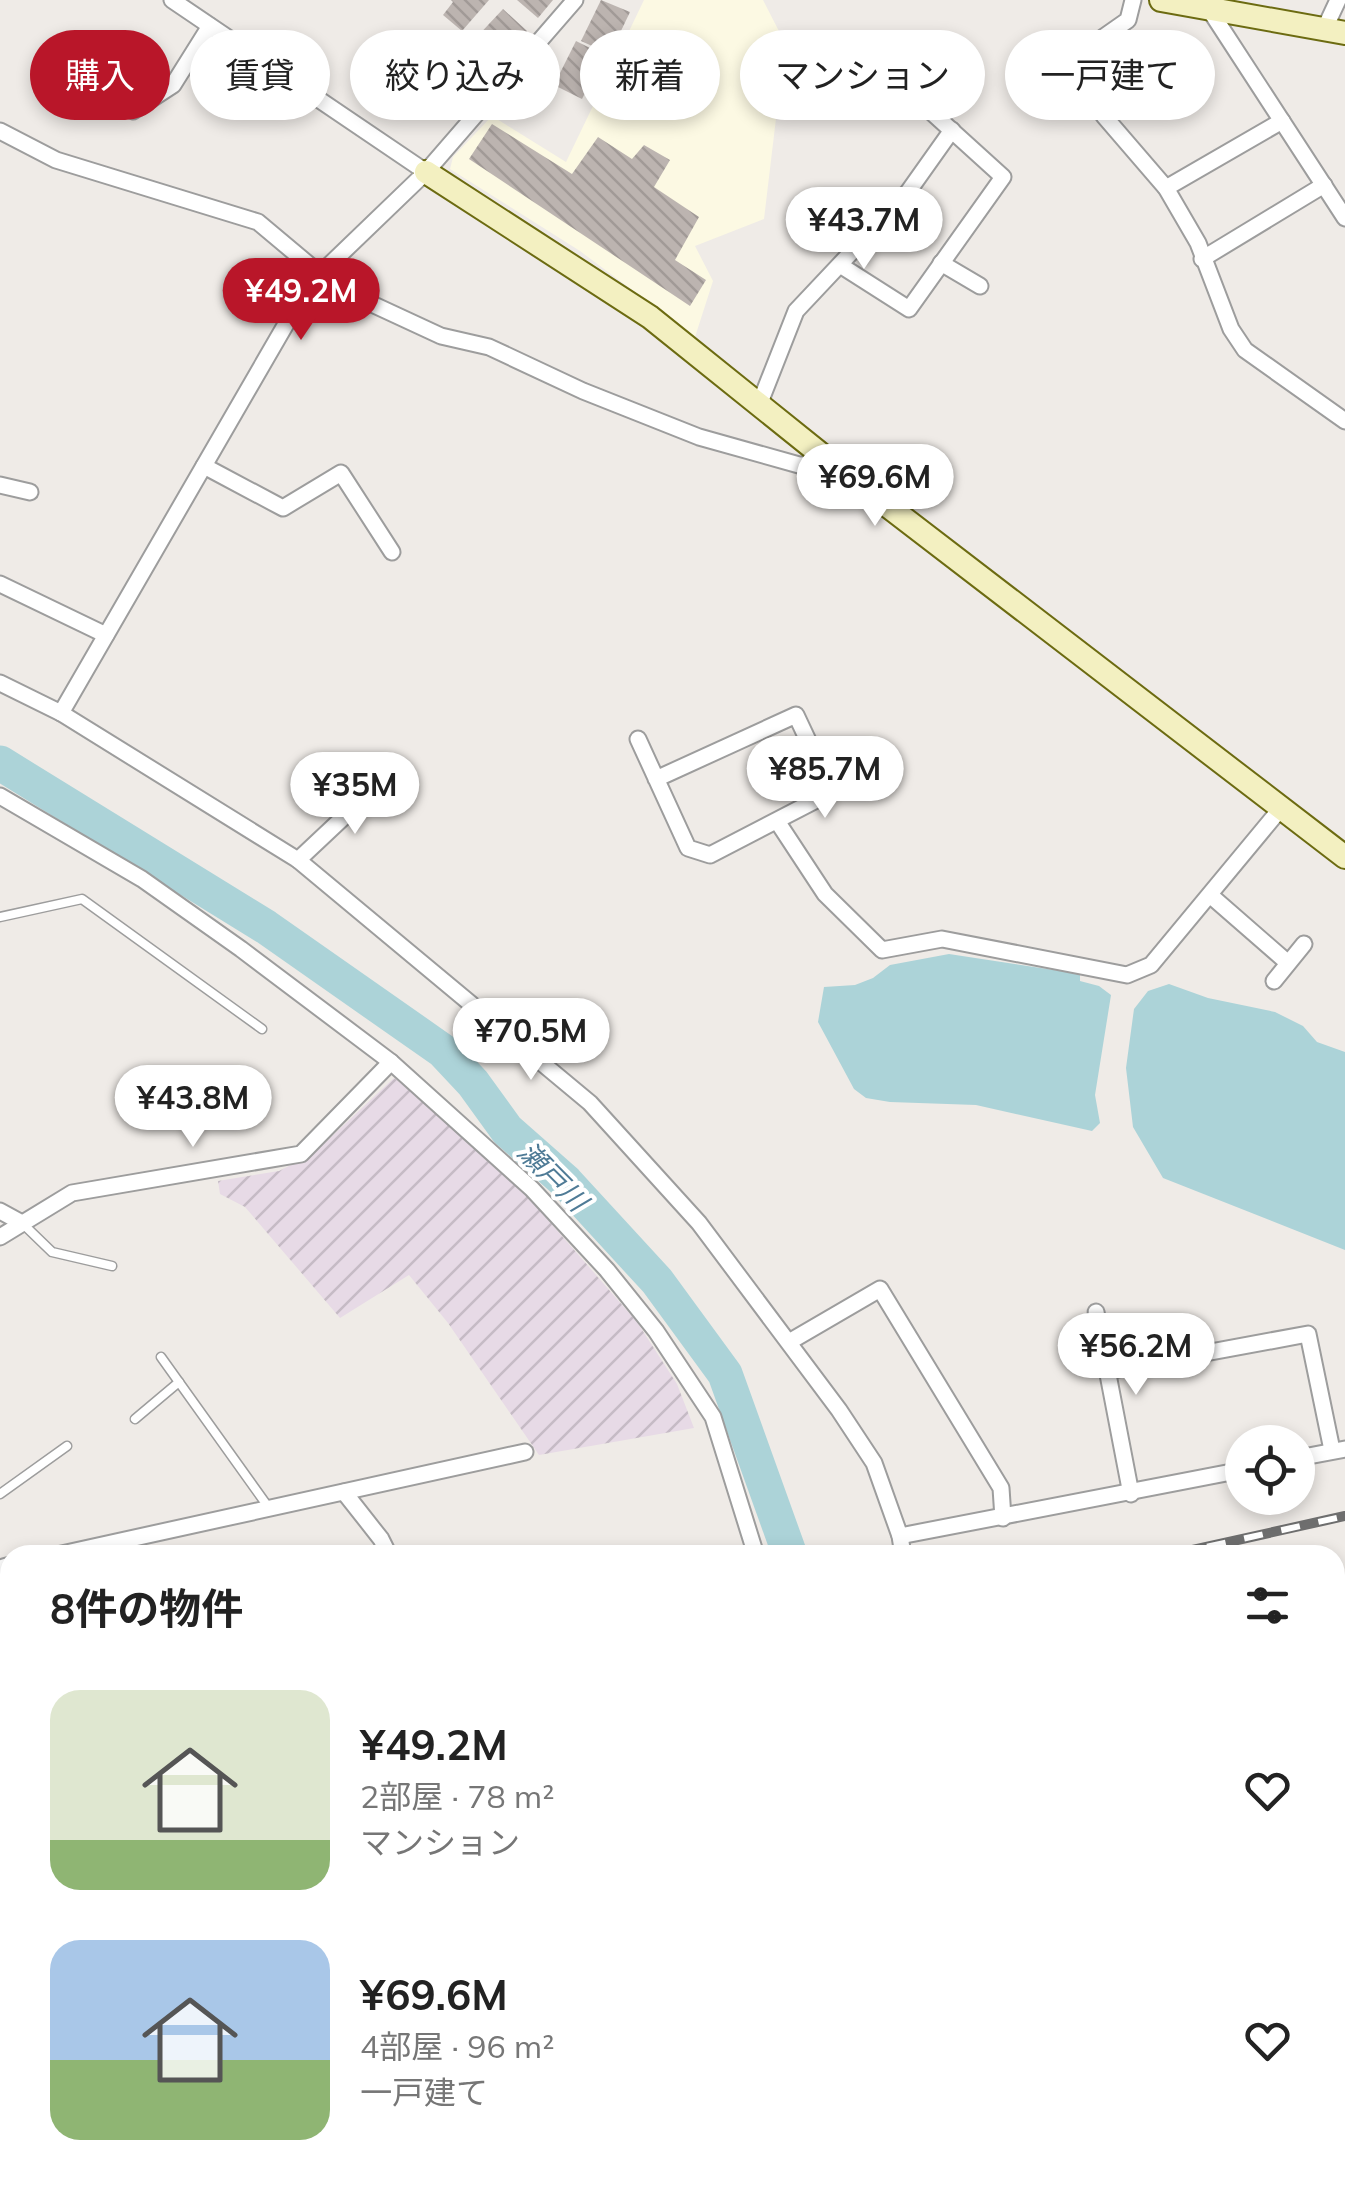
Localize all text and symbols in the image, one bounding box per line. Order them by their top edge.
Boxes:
chip: 購入 [30,30,170,120]
chip: 賃貸 [190,30,330,120]
chip: 絞り込み [350,30,560,120]
chip: 新着 [580,30,720,120]
chip: マンション [740,30,985,120]
chip: 一戸建て [1005,30,1215,120]
pin: ¥43.7M [783,187,945,272]
text: ¥43.7M [808,199,920,239]
pin: ¥49.2M [220,258,382,343]
text: ¥49.2M [245,270,357,310]
pin: ¥69.6M [794,444,956,529]
text: ¥69.6M [819,456,931,496]
pin: ¥85.7M [744,736,906,821]
text: ¥85.7M [769,748,881,788]
pin: ¥35M [296,752,414,837]
text: ¥35M [312,764,398,804]
pin: ¥70.5M [450,998,612,1083]
text: ¥70.5M [475,1010,587,1050]
pin: ¥43.8M [112,1065,274,1150]
text: ¥43.8M [137,1077,249,1117]
water label: 瀬戸川 [511,1134,597,1220]
pin: ¥56.2M [1055,1313,1217,1398]
text: ¥56.2M [1080,1325,1192,1365]
map controls [1225,1425,1315,1515]
button: locate [1225,1425,1315,1515]
icon: filters [1240,1578,1295,1633]
text: 8件の物件 [50,1582,243,1635]
text: ¥49.2M [360,1718,508,1771]
icon: home [130,1730,250,1850]
icon: heart [1240,1763,1295,1818]
text: 2部屋 · 78 m² [360,1776,554,1816]
text: マンション [360,1822,520,1862]
text: ¥69.6M [360,1968,508,2021]
icon: home [130,1980,250,2100]
icon: heart [1240,2013,1295,2068]
text: 4部屋 · 96 m² [360,2026,554,2066]
text: 一戸建て [360,2072,488,2112]

